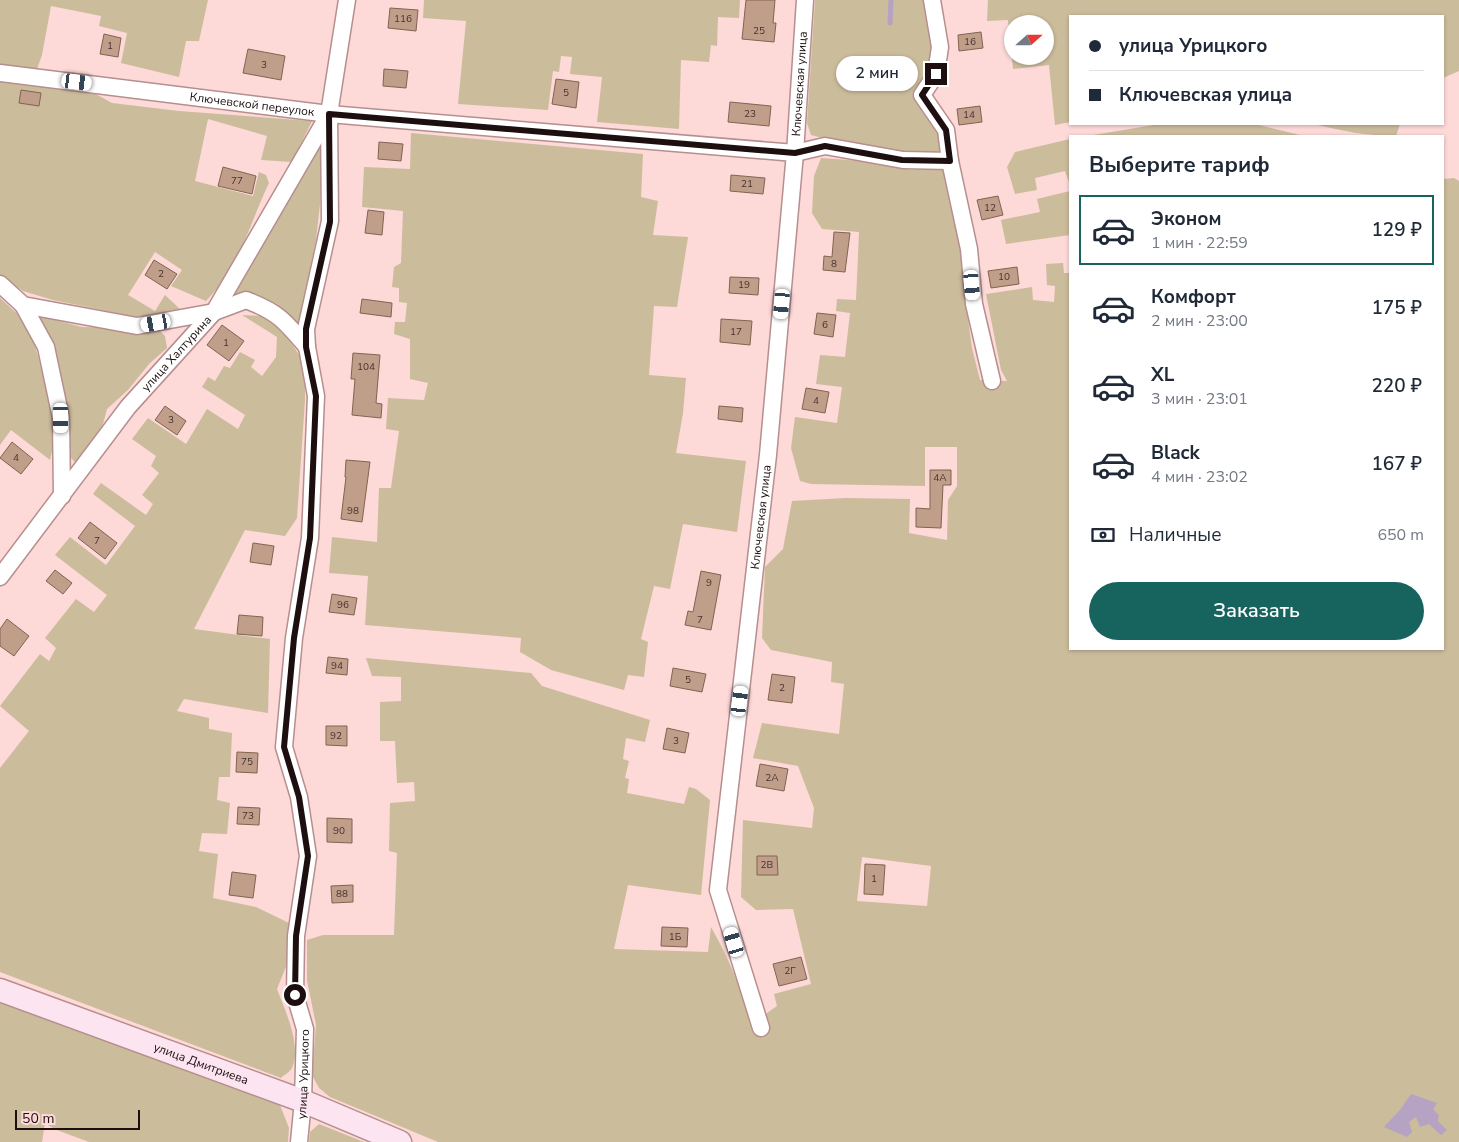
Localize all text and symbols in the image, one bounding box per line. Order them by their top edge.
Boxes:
house number: 116 [394,12,412,26]
north arrow [1004,15,1054,65]
map controls [1004,15,1054,65]
house number: 25 [753,24,765,38]
street label: Ключевская улица [788,31,811,137]
text: улица Урицкого [1119,33,1267,59]
house number: 16 [964,35,976,49]
house number: 1 [107,39,113,53]
callout: 2 мин [836,56,918,92]
house number: 3 [261,58,267,72]
text: 2 мин [855,62,899,84]
route end [925,63,947,85]
car [61,73,92,91]
text: Ключевская улица [1119,82,1292,108]
house number: 5 [563,86,569,100]
street label: Ключевской переулок [189,89,316,120]
house number: 23 [744,107,756,121]
house number: 14 [963,108,975,122]
text: Выберите тариф [1089,150,1270,180]
house number: 77 [231,174,243,188]
house number: 21 [741,177,753,191]
house number: 12 [984,201,996,215]
text: Эконом [1151,206,1222,232]
icon: car [1091,208,1136,253]
text: 129 ₽ [1371,217,1422,243]
text: 1 мин · 22:59 [1151,232,1248,254]
house number: 8 [831,257,837,271]
house number: 2 [158,267,164,281]
car [963,269,980,301]
house number: 10 [998,270,1010,284]
house number: 19 [738,278,750,292]
text: Комфорт [1151,284,1236,310]
icon: car [1091,286,1136,331]
car [773,288,790,320]
text: 175 ₽ [1371,295,1422,321]
text: 2 мин · 23:00 [1151,310,1248,332]
street label: улица Халтурина [138,312,215,395]
car [139,313,172,333]
house number: 6 [822,318,828,332]
house number: 17 [730,325,742,339]
house number: 1 [223,336,229,350]
house number: 104 [357,360,375,374]
text: XL [1151,362,1174,388]
icon: car [1091,364,1136,409]
text: 220 ₽ [1371,373,1422,399]
text: 3 мин · 23:01 [1151,388,1248,410]
house number: 4 [813,394,819,408]
car [53,403,68,433]
house number: 3 [168,413,174,427]
text: Black [1151,440,1200,466]
icon: car [1091,442,1136,487]
house number: 4 [13,451,19,465]
text: 167 ₽ [1371,451,1422,477]
street label: Ключевская улица [747,464,775,570]
text: 4 мин · 23:02 [1151,466,1248,488]
house number: 4А [933,471,947,485]
house number: 98 [347,504,359,518]
icon: cash [1089,521,1117,549]
text: Наличные [1129,522,1222,548]
text: 650 m [1377,524,1424,546]
house number: 7 [94,534,100,548]
house number: 9 [706,576,712,590]
button: Заказать [1089,582,1424,640]
house number: 96 [337,598,349,612]
house number: 7 [697,613,703,627]
house number: 94 [331,659,343,673]
house number: 5 [685,673,691,687]
house number: 2 [779,681,785,695]
car [730,685,749,717]
house number: 92 [330,729,342,743]
house number: 3 [673,734,679,748]
house number: 75 [241,755,253,769]
house number: 2А [765,771,779,785]
house number: 73 [242,809,254,823]
house number: 90 [333,824,345,838]
house number: 2В [761,858,774,872]
house number: 1 [871,872,877,886]
house number: 88 [336,887,348,901]
car [722,925,745,959]
house number: 1Б [669,930,682,944]
house number: 2Г [784,964,796,978]
route start [284,984,306,1006]
street label: улица Урицкого [293,1029,313,1120]
street label: улица Дмитриева [151,1039,251,1088]
scale bar [15,1107,140,1130]
text: 50 m [22,1109,54,1128]

